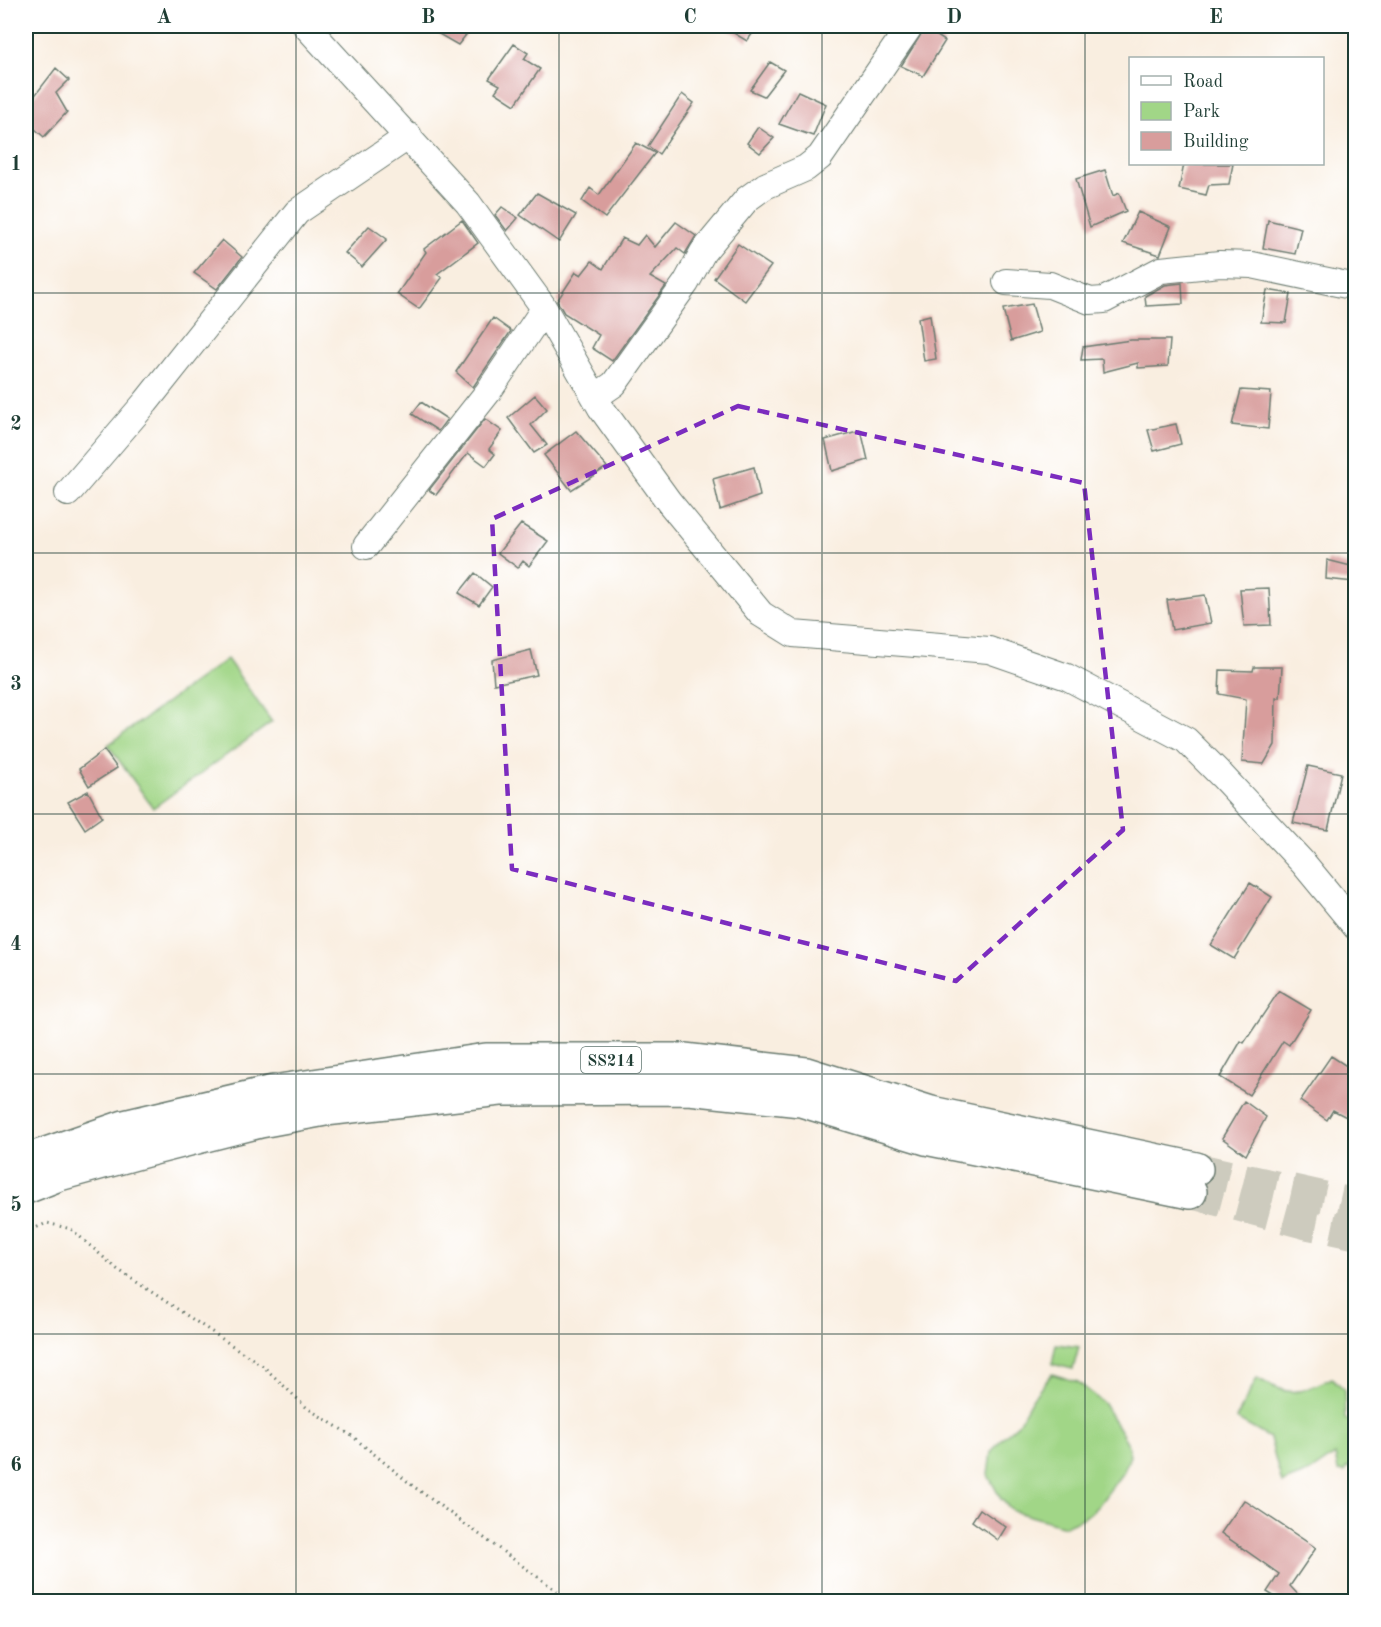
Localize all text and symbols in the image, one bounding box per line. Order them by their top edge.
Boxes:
text: A [156,8,172,28]
text: B [421,8,435,28]
text: C [683,8,697,28]
text: D [946,8,962,28]
text: E [1209,8,1223,28]
legend [1129,57,1324,165]
text: Road [1183,73,1223,91]
text: Park [1183,103,1220,121]
text: Building [1183,133,1249,151]
text: 1 [10,155,22,175]
text: 2 [10,415,22,435]
text: 3 [10,675,22,695]
text: 4 [10,935,22,955]
road number: SS214 [581,1047,641,1073]
text: 5 [10,1195,22,1216]
text: 6 [10,1456,22,1476]

